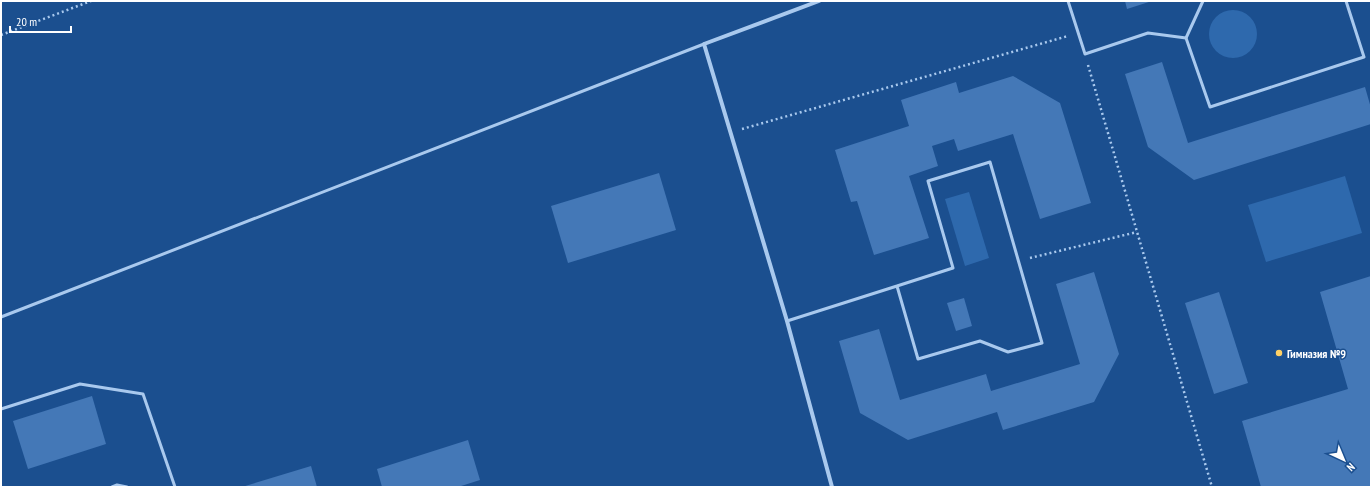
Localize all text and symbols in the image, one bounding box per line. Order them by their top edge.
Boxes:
scale bar [10,8,71,34]
text: 20 m [16,14,37,29]
place label: Гимназия №9 [1287,346,1346,361]
marker: Гимназия №9 [1274,348,1284,358]
north arrow [1324,440,1364,480]
text: N [1344,460,1358,474]

